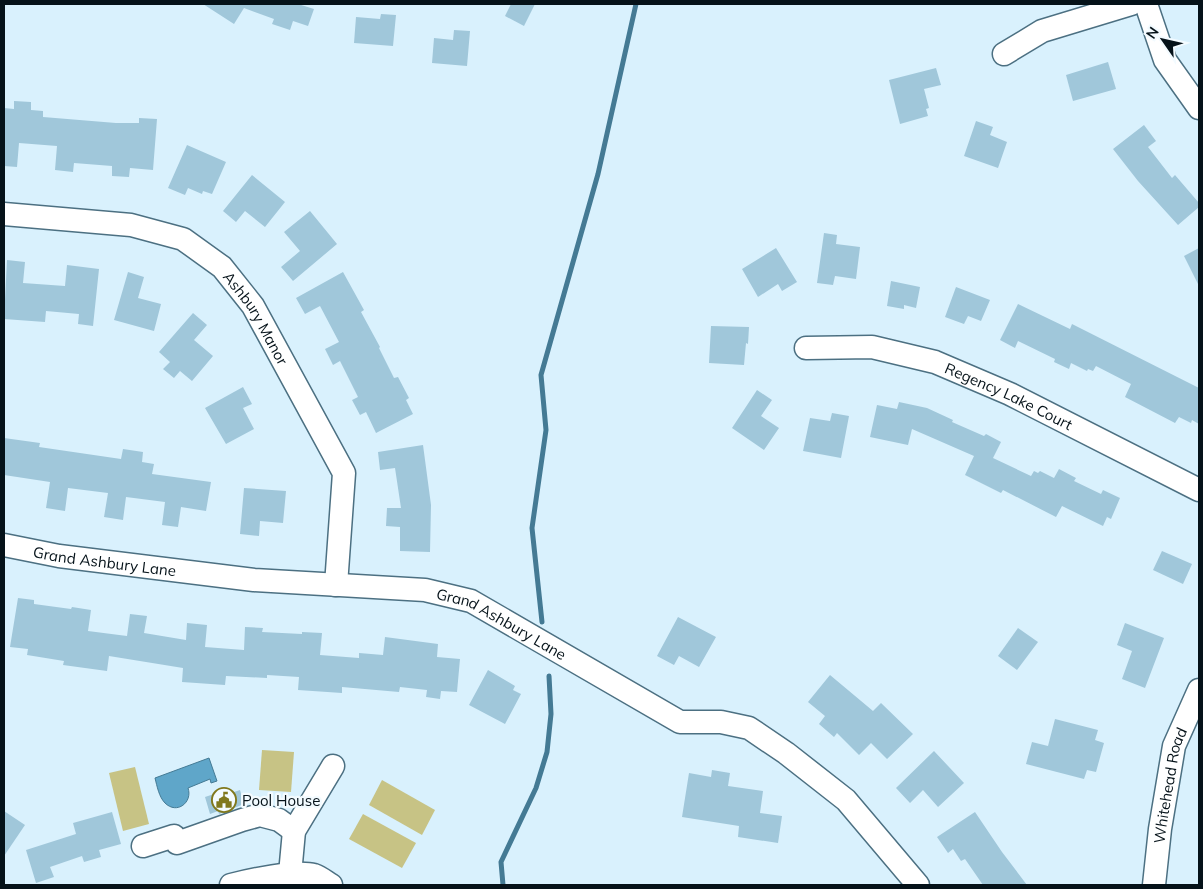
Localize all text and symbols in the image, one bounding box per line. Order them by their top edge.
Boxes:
north arrow [1138,15,1188,65]
text: N [1142,23,1163,42]
street label: Ashbury Manor [220,267,293,369]
street label: Regency Lake Court [942,358,1076,434]
street label: Grand Ashbury Lane [32,542,177,580]
street label: Grand Ashbury Lane [435,584,570,664]
street label: Whitehead Road [1149,724,1191,844]
public building icon: Pool House [211,787,237,813]
place label: Pool House [242,791,320,810]

